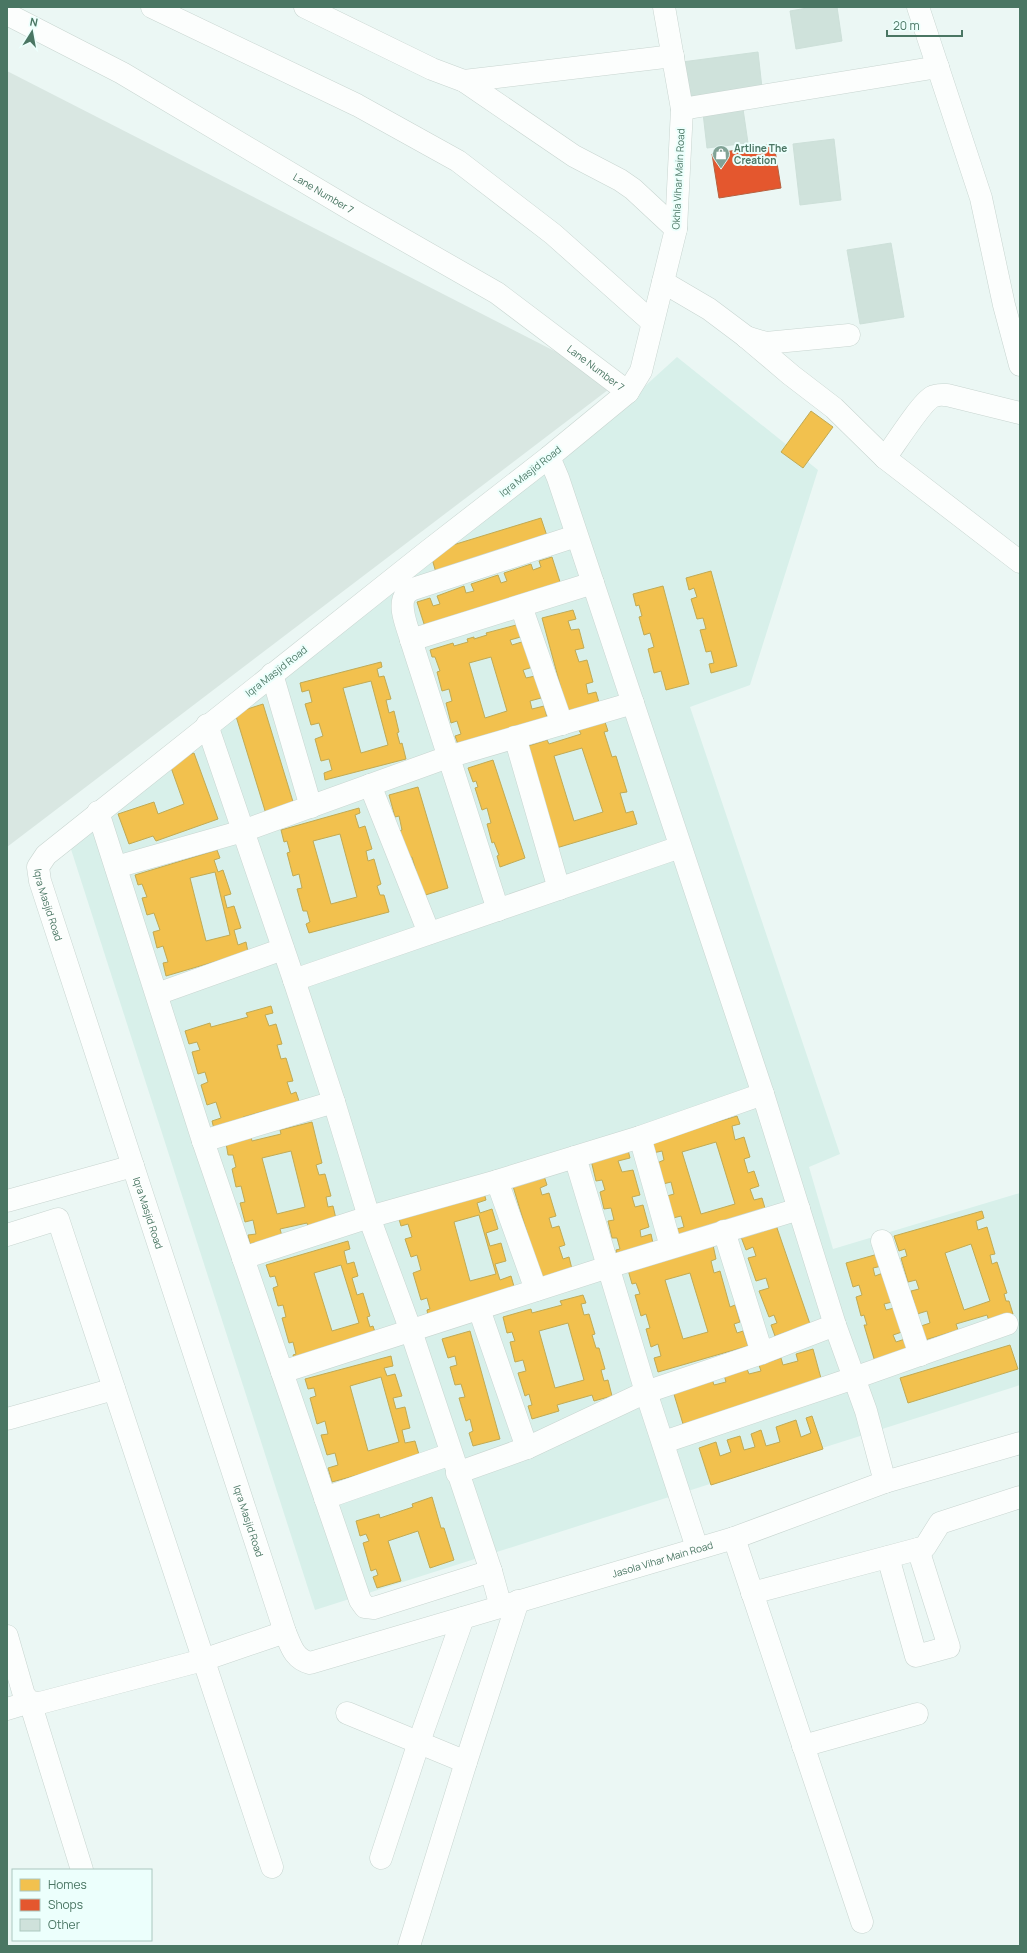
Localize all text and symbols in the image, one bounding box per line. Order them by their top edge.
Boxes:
north arrow [12,12,52,52]
scale bar [887,12,962,38]
text: N [29,14,39,30]
text: 20 m [893,17,920,34]
street label: Okhla Vihar Main Road [668,128,688,230]
place label: Artline The Creation [734,141,787,167]
shop icon: Artline The Creation [711,144,731,169]
street label: Lane Number 7 [291,170,357,217]
street label: Lane Number 7 [564,342,627,394]
street label: Iqra Masjid Road [496,442,564,500]
street label: Iqra Masjid Road [242,642,310,700]
street label: Iqra Masjid Road [31,868,66,943]
street label: Iqra Masjid Road [130,1175,167,1251]
street label: Iqra Masjid Road [230,1483,267,1559]
street label: Jasola Vihar Main Road [610,1538,715,1581]
legend [12,1869,152,1941]
text: Homes [48,1876,87,1893]
text: Shops [48,1896,83,1913]
text: Other [48,1916,81,1933]

